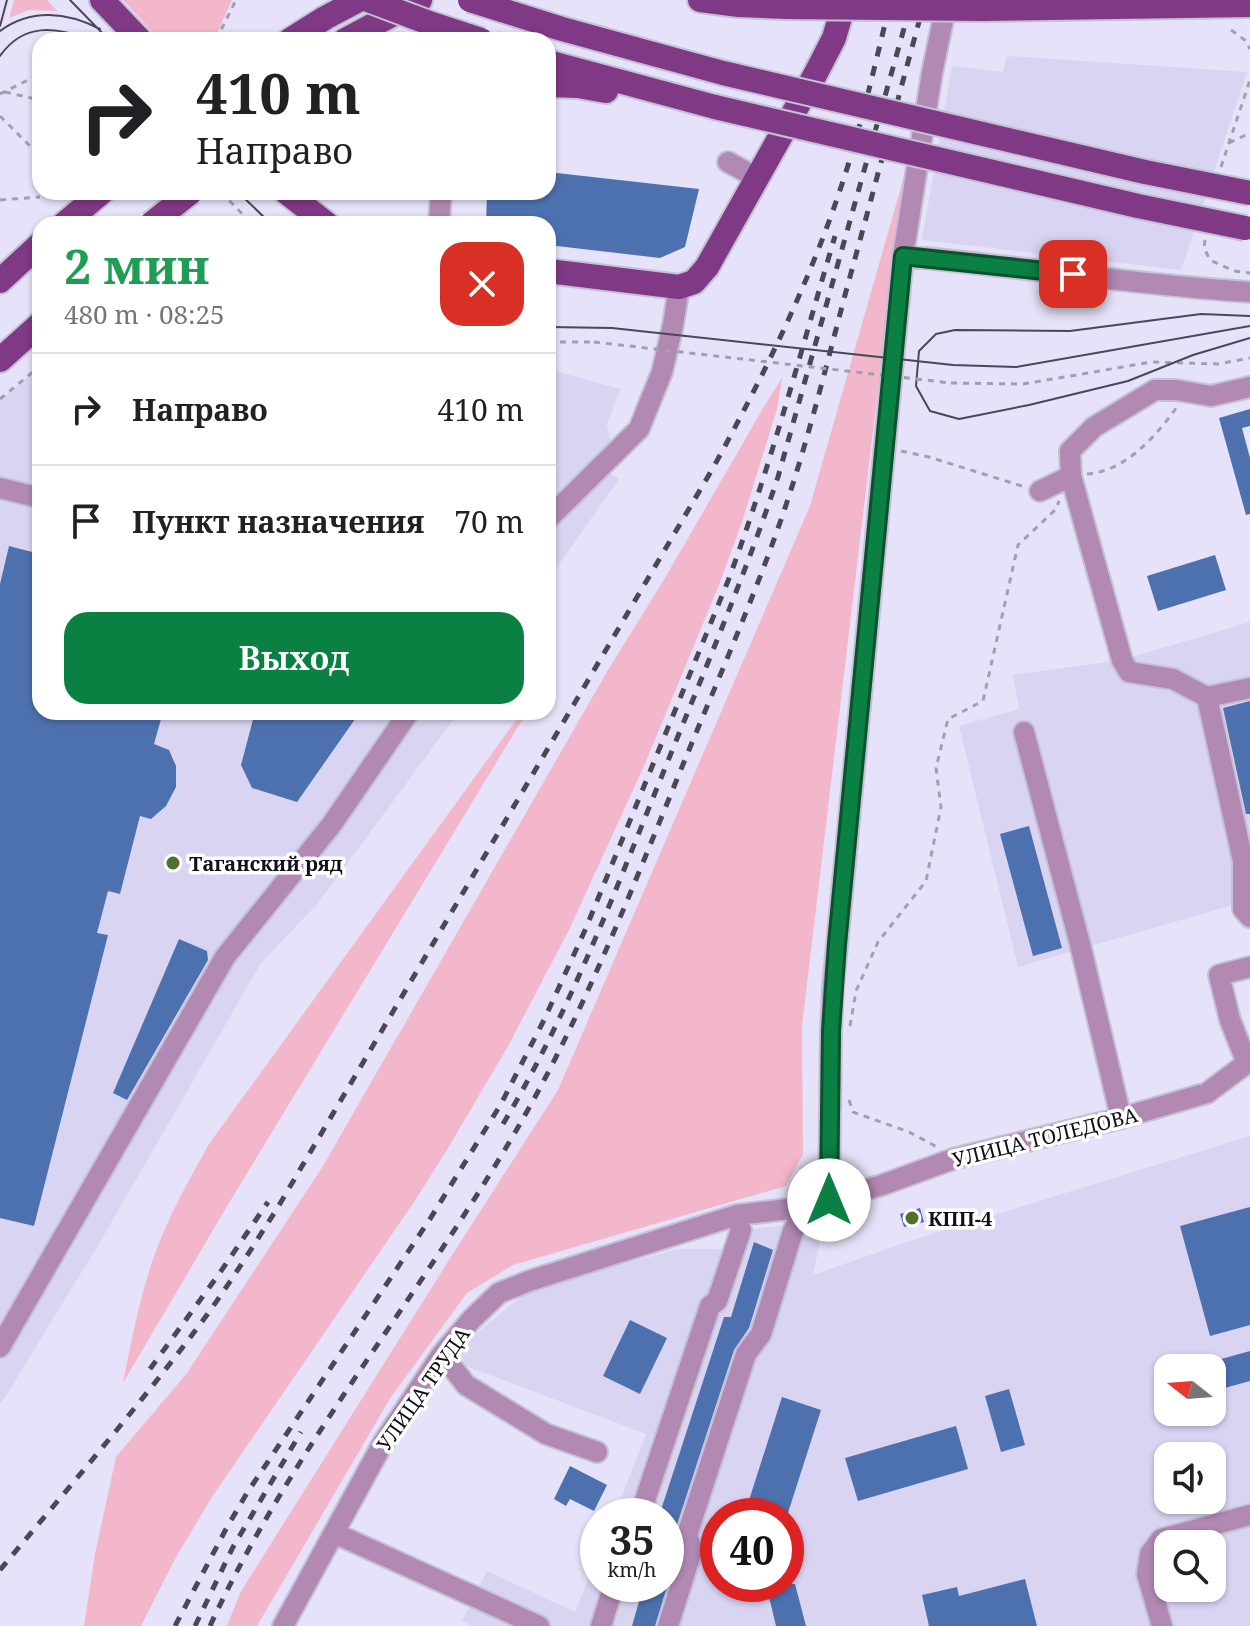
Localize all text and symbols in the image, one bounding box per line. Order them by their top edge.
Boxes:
text: 410 m [196,54,361,130]
icon: right [64,64,168,168]
text: Направо [196,126,353,175]
text: 2 мин [64,233,209,298]
pin [1039,240,1107,308]
button: close [440,242,524,326]
icon: arrive [1051,252,1095,296]
text: 480 m · 08:25 [64,296,225,332]
icon: right [64,387,108,431]
text: Направо [132,389,268,430]
text: 410 m [438,389,524,430]
icon: arrive [64,499,108,543]
text: Пункт назначения [132,501,424,542]
text: 70 m [454,501,524,542]
button: Выход [64,612,524,704]
place label: Таганский ряд [189,850,343,877]
marker: Таганский ряд [164,854,182,872]
street label: УЛИЦА ТОЛЕДОВА [949,1101,1141,1173]
position arrow [787,1158,871,1242]
place label: КПП-4 [928,1205,992,1232]
marker: КПП-4 [903,1209,921,1227]
street label: УЛИЦА ТРУДА [370,1321,476,1456]
north arrow [1154,1354,1226,1426]
map controls [1154,1354,1226,1602]
button: sound [1154,1442,1226,1514]
speed limit sign: 40 [700,1498,804,1602]
text: 35 [609,1512,655,1567]
button: search [1154,1530,1226,1602]
text: km/h [607,1556,657,1583]

